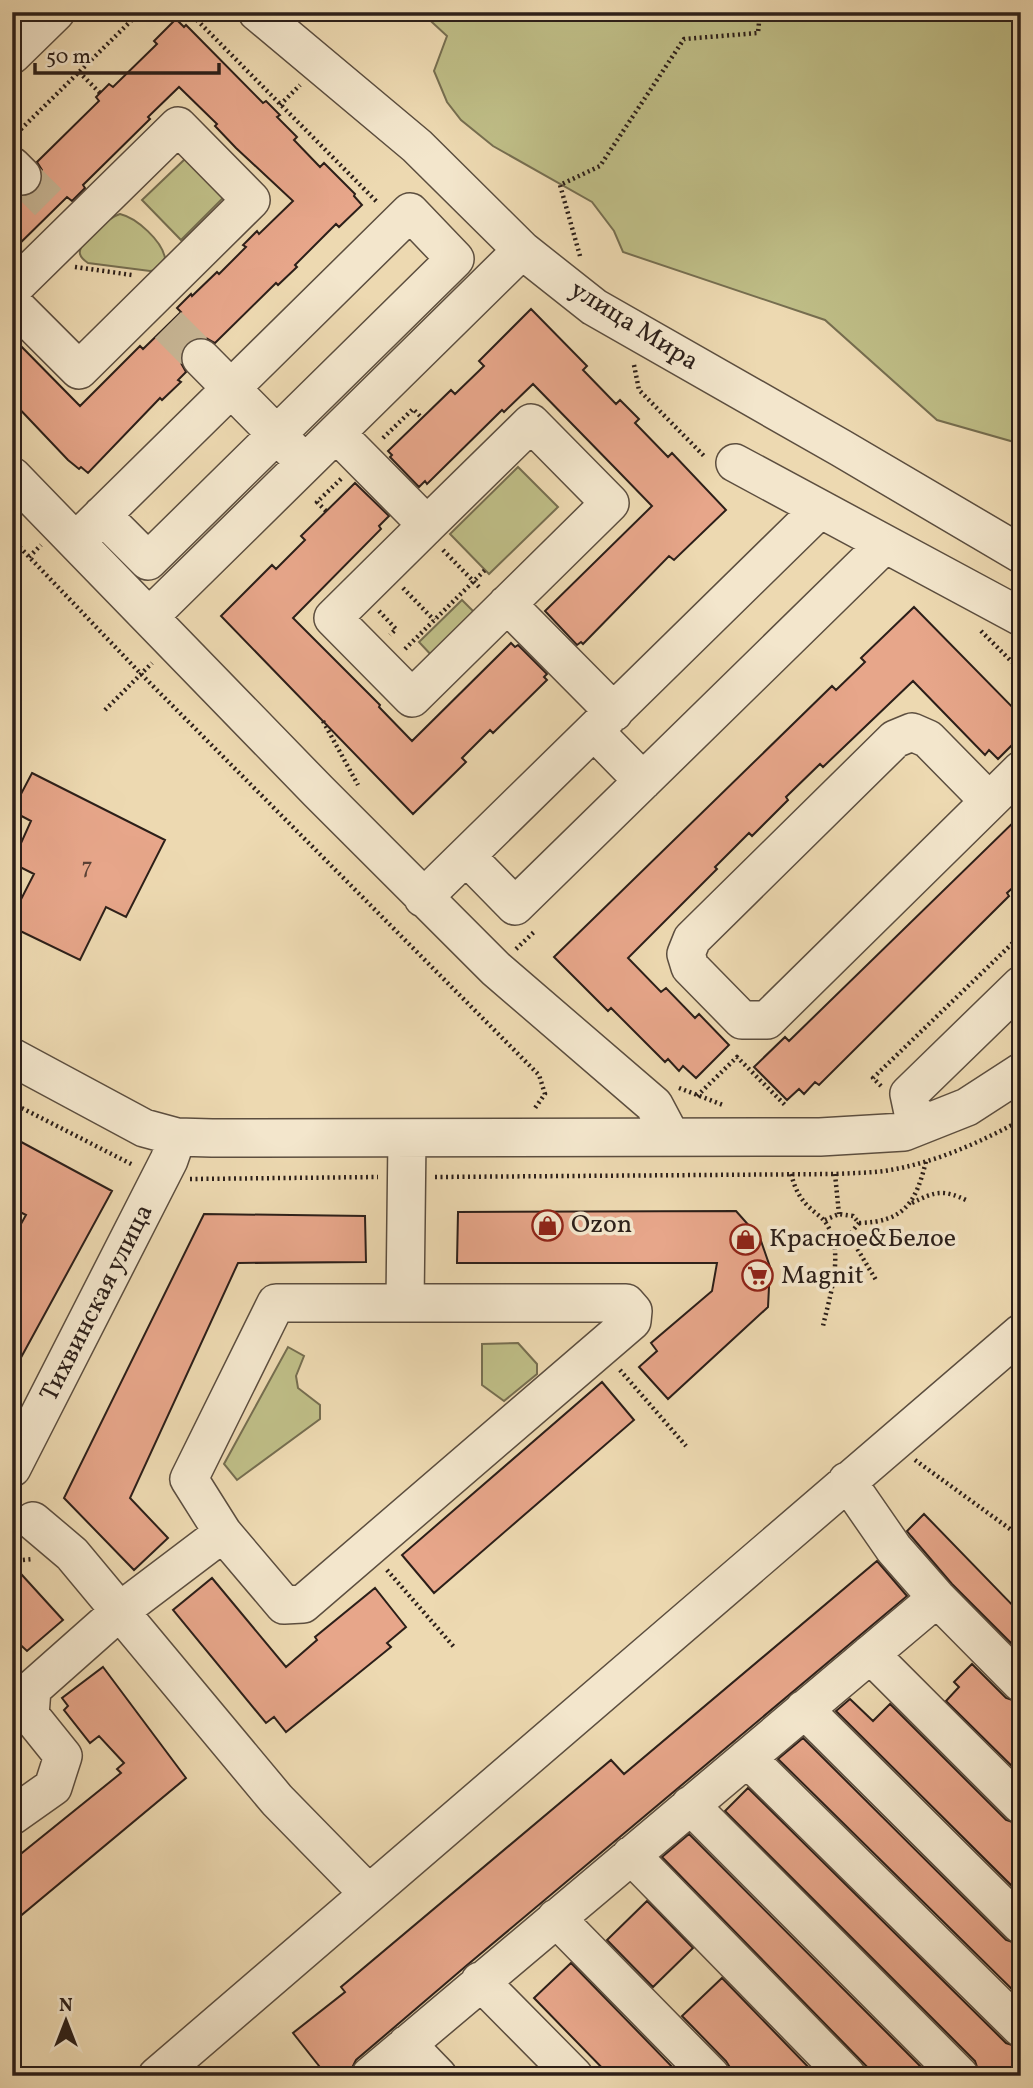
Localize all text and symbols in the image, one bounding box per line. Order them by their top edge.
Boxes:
scale bar [35,32,219,76]
text: 50 m [46,43,91,72]
street label: улица Мира [563,272,705,380]
house number: 7 [81,852,93,884]
street label: Тихвинская улица [32,1198,162,1408]
place label: Ozon [571,1207,632,1243]
shop icon: Ozon [531,1208,565,1242]
place label: Красное&Белое [769,1221,956,1257]
shop icon: Красное&Белое [729,1222,763,1256]
place label: Magnit [781,1258,864,1294]
supermarket icon: Magnit [741,1259,775,1293]
north arrow [32,1986,102,2056]
text: N [59,1993,73,2019]

